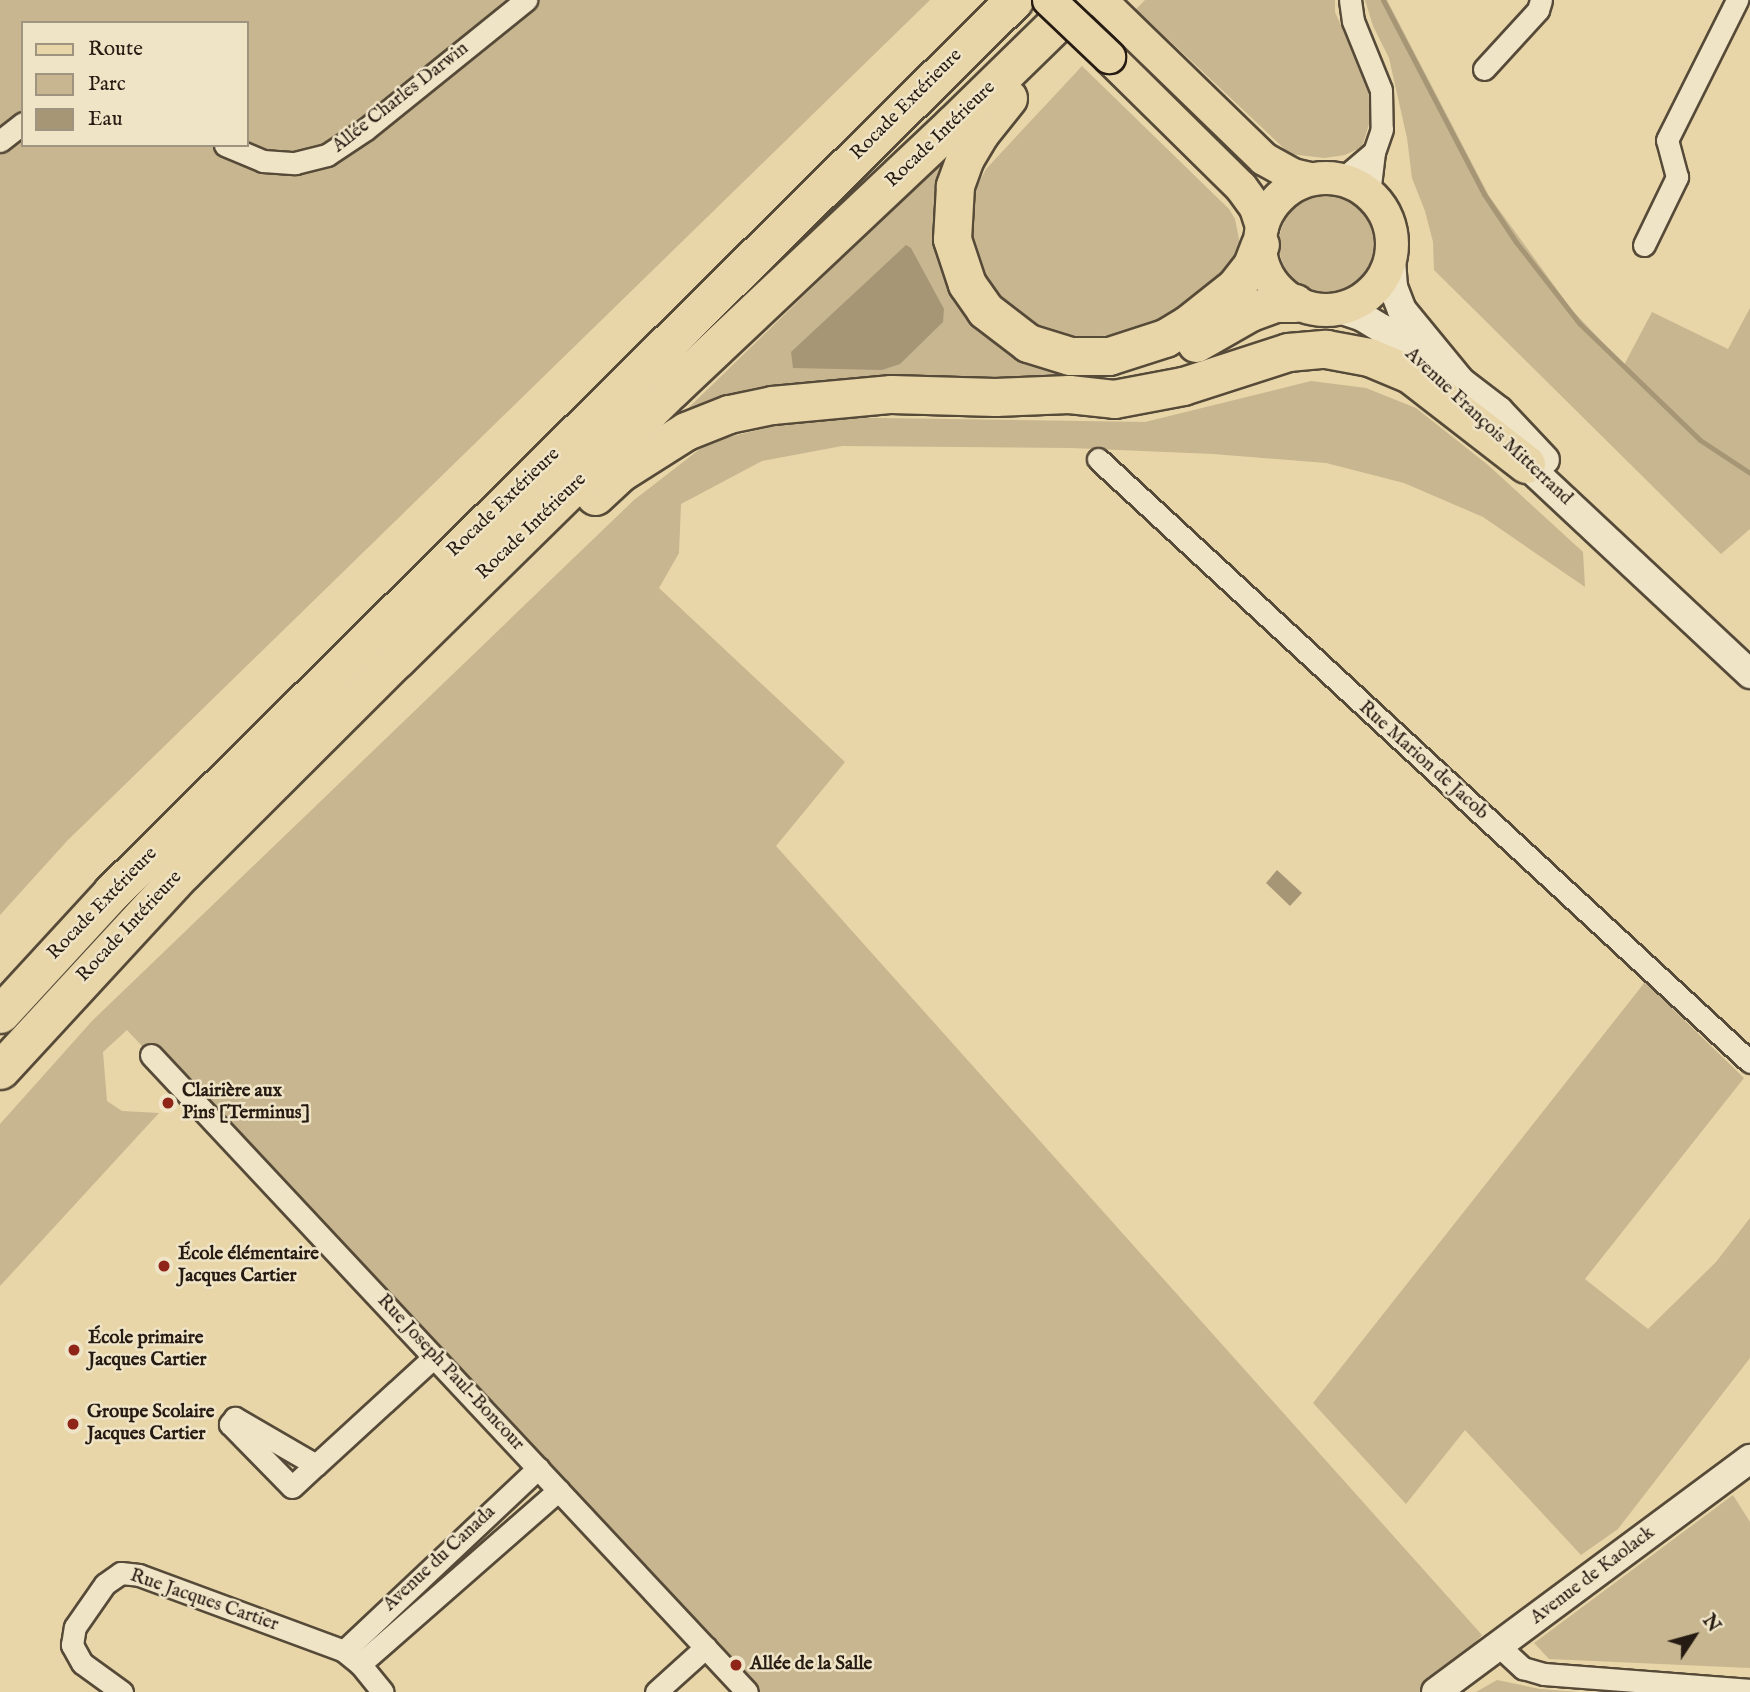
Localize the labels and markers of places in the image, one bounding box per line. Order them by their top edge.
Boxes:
place label: Clairière aux Pins [Terminus] [182,1081,310,1125]
marker: Clairière aux Pins [Terminus] [160,1095,176,1111]
place label: École élémentaire Jacques Cartier [178,1244,319,1288]
marker: École élémentaire Jacques Cartier [156,1258,172,1274]
place label: École primaire Jacques Cartier [88,1328,206,1372]
marker: École primaire Jacques Cartier [66,1342,82,1358]
place label: Groupe Scolaire Jacques Cartier [87,1402,215,1446]
marker: Groupe Scolaire Jacques Cartier [65,1416,81,1432]
place label: Allée de la Salle [750,1654,872,1676]
marker: Allée de la Salle [728,1657,744,1673]

